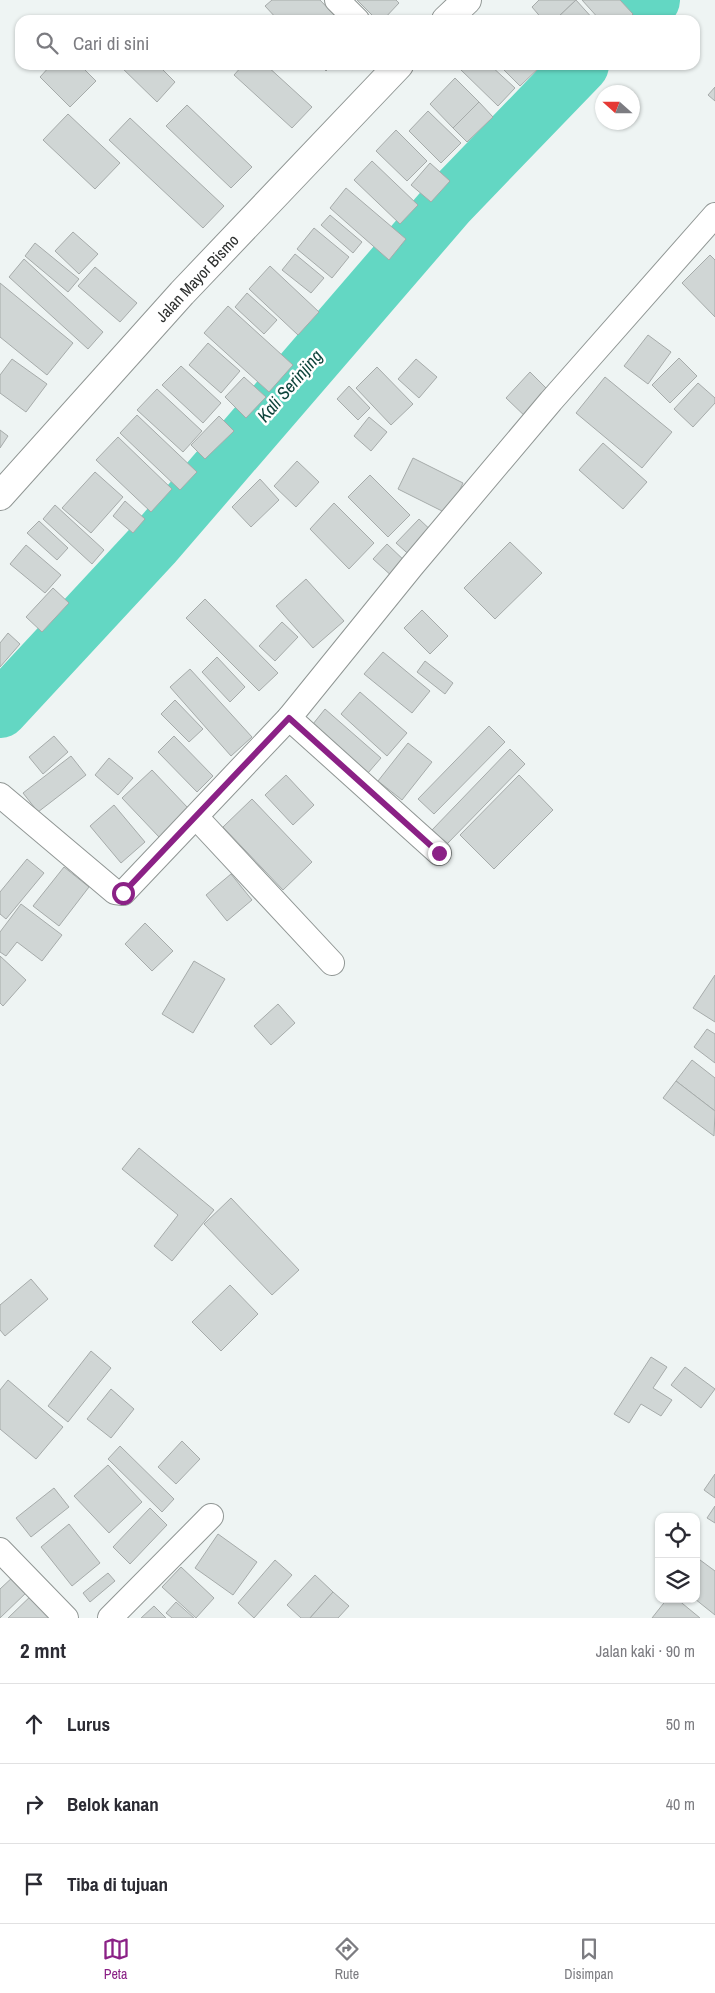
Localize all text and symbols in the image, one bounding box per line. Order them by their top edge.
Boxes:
search box [15,15,700,70]
icon: search [33,29,61,57]
text: Cari di sini [73,30,149,56]
north arrow [595,85,640,130]
street label: Jalan Mayor Bismo [151,229,243,327]
water label: Kali Serinjing [251,344,328,427]
route end [428,842,451,865]
route start [112,882,135,905]
map controls [655,1513,700,1603]
button: locate [655,1513,700,1558]
button: layers [655,1558,700,1603]
text: 2 mnt [20,1636,66,1665]
text: Jalan kaki · 90 m [596,1640,695,1662]
icon: ahead [20,1710,48,1738]
text: Lurus [67,1711,110,1737]
text: 50 m [666,1713,695,1735]
icon: right [20,1790,48,1818]
text: Belok kanan [67,1791,159,1817]
text: 40 m [666,1793,695,1815]
icon: arrive [20,1870,48,1898]
text: Tiba di tujuan [67,1871,168,1897]
tab: Peta [102,1935,130,1983]
tab: Rute [333,1935,361,1983]
tab: Disimpan [564,1935,613,1983]

